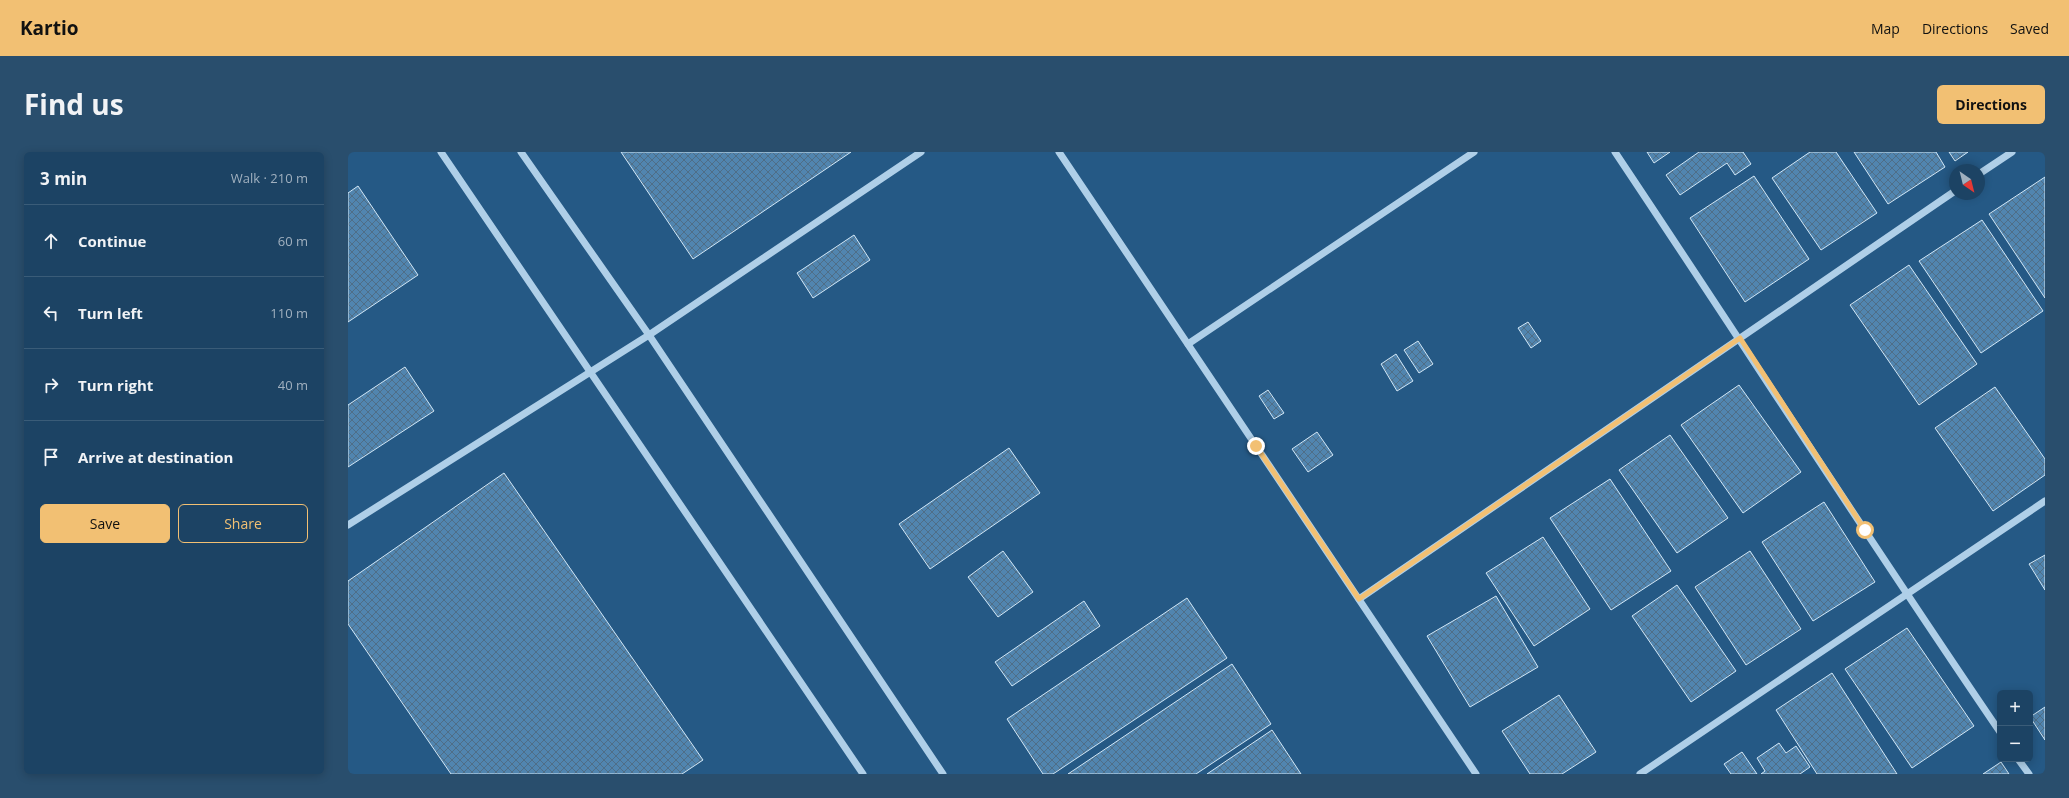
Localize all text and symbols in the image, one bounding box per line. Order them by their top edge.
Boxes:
text: Kartio [20,15,79,41]
text: Map [1871,19,1900,38]
text: Directions [1922,19,1988,38]
text: Saved [2010,19,2049,38]
text: Find us [24,85,124,123]
button: Directions [1937,85,2045,124]
north arrow [1949,164,1985,200]
text: 3 min [40,167,87,190]
text: Walk · 210 m [231,169,308,187]
icon: ahead [40,230,62,252]
text: Continue [78,231,146,251]
text: 60 m [278,232,308,250]
icon: left [40,302,62,324]
text: Turn left [78,303,143,323]
text: 110 m [270,304,308,322]
icon: right [40,374,62,396]
text: Turn right [78,375,153,395]
text: 40 m [278,376,308,394]
route end [1247,437,1265,455]
icon: arrive [40,446,62,468]
text: Arrive at destination [78,447,233,467]
button: Save [40,504,170,543]
button: Share [178,504,308,543]
route start [1856,521,1874,539]
map controls [1997,690,2033,762]
button: + [1997,690,2033,726]
button: − [1997,726,2033,762]

